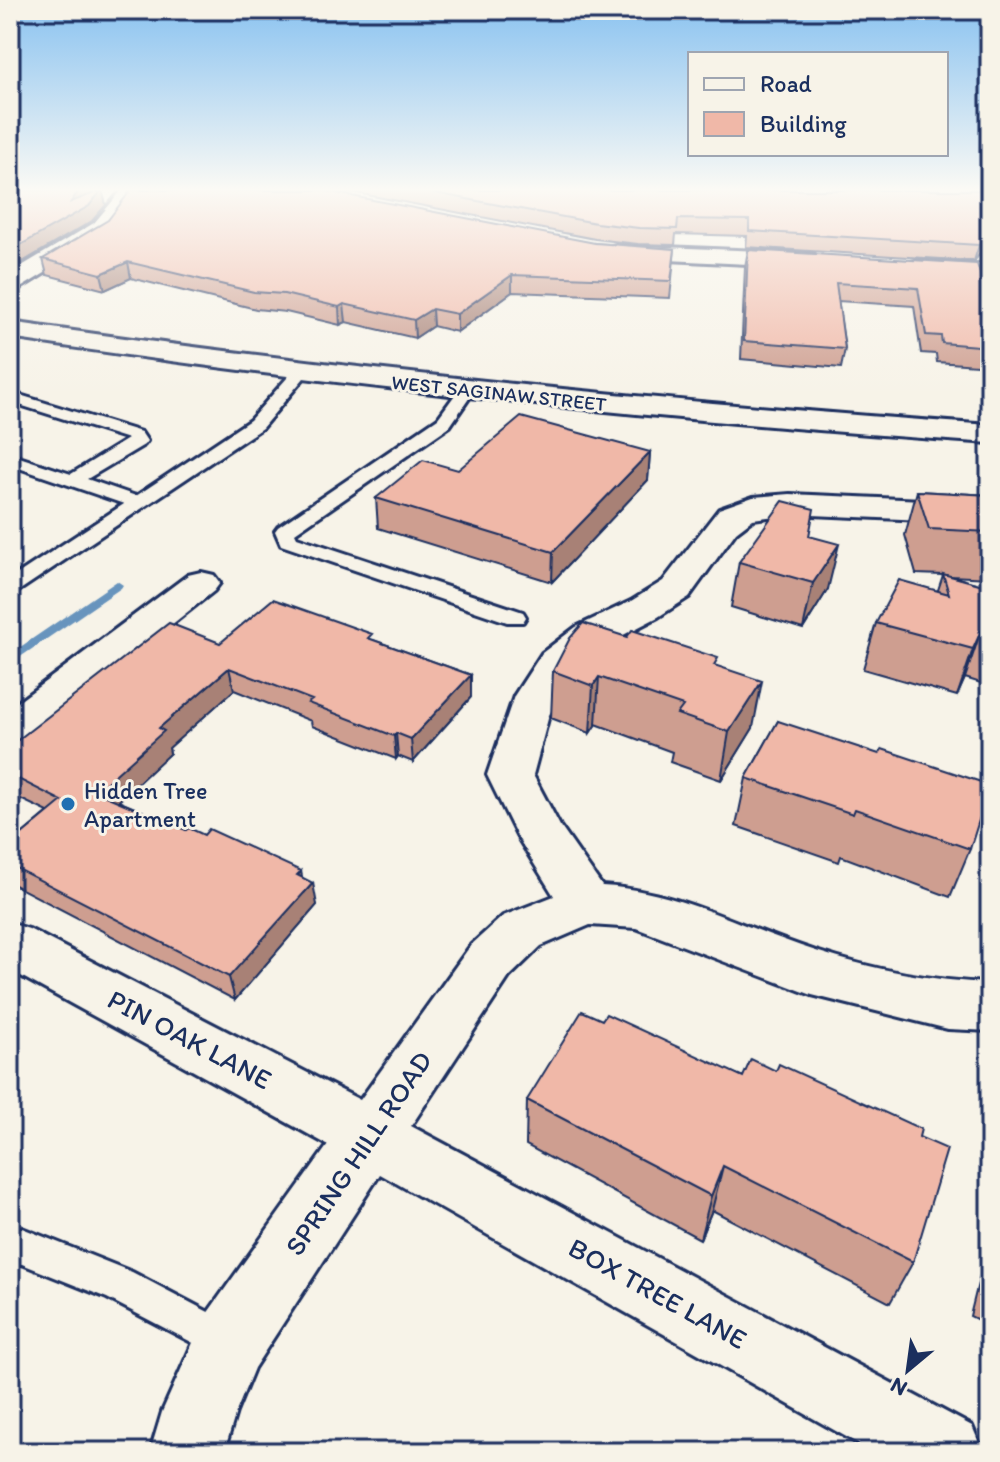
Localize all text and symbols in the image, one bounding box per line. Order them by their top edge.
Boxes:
legend [688,52,948,156]
text: Road [760,69,812,98]
text: Building [760,109,847,138]
street label: WEST SAGINAW STREET [390,370,608,416]
place label: Hidden Tree Apartment [84,776,208,833]
marker: Hidden Tree Apartment [59,795,77,813]
street label: PIN OAK LANE [102,982,278,1096]
street label: SPRING HILL ROAD [277,1044,439,1262]
street label: BOX TREE LANE [563,1230,753,1356]
north arrow [868,1330,948,1410]
text: N [886,1372,912,1402]

